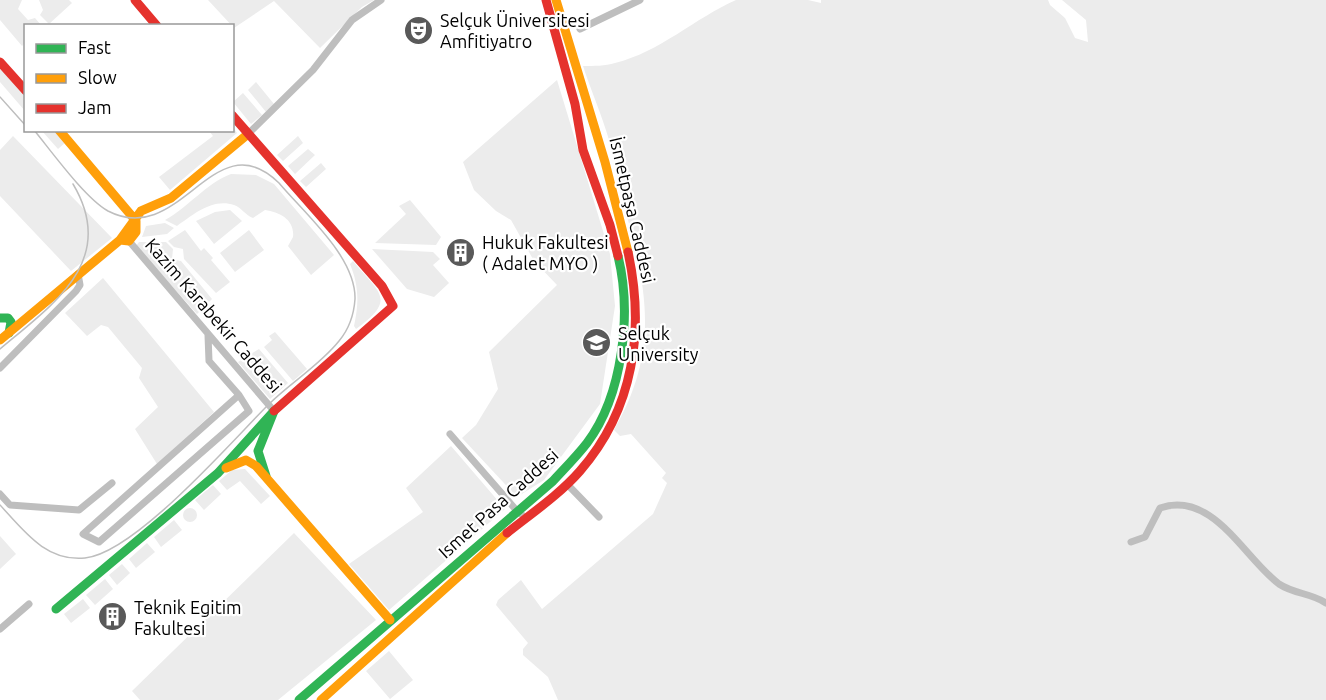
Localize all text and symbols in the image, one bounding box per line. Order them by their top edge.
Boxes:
place label: Selçuk Üniversitesi Amfitiyatro [440,10,590,51]
theatre icon: Selçuk Üniversitesi Amfitiyatro [403,14,435,46]
legend [24,24,234,132]
text: Fast [78,37,111,57]
text: Slow [78,67,117,87]
text: Jam [78,97,112,117]
street label: İsmetpaşa Caddesi [606,135,660,285]
place label: Hukuk Fakultesi ( Adalet MYO ) [482,232,609,274]
street label: Kazim Karabekir Caddesi [142,234,286,396]
building icon: Hukuk Fakultesi ( Adalet MYO ) [445,236,477,268]
place label: Selçuk University [618,323,699,364]
school or university icon: Selçuk University [581,327,613,359]
street label: Ismet Pasa Caddesi [434,444,562,562]
place label: Teknik Egitim Fakultesi [134,597,242,638]
building icon: Teknik Egitim Fakultesi [97,601,129,633]

